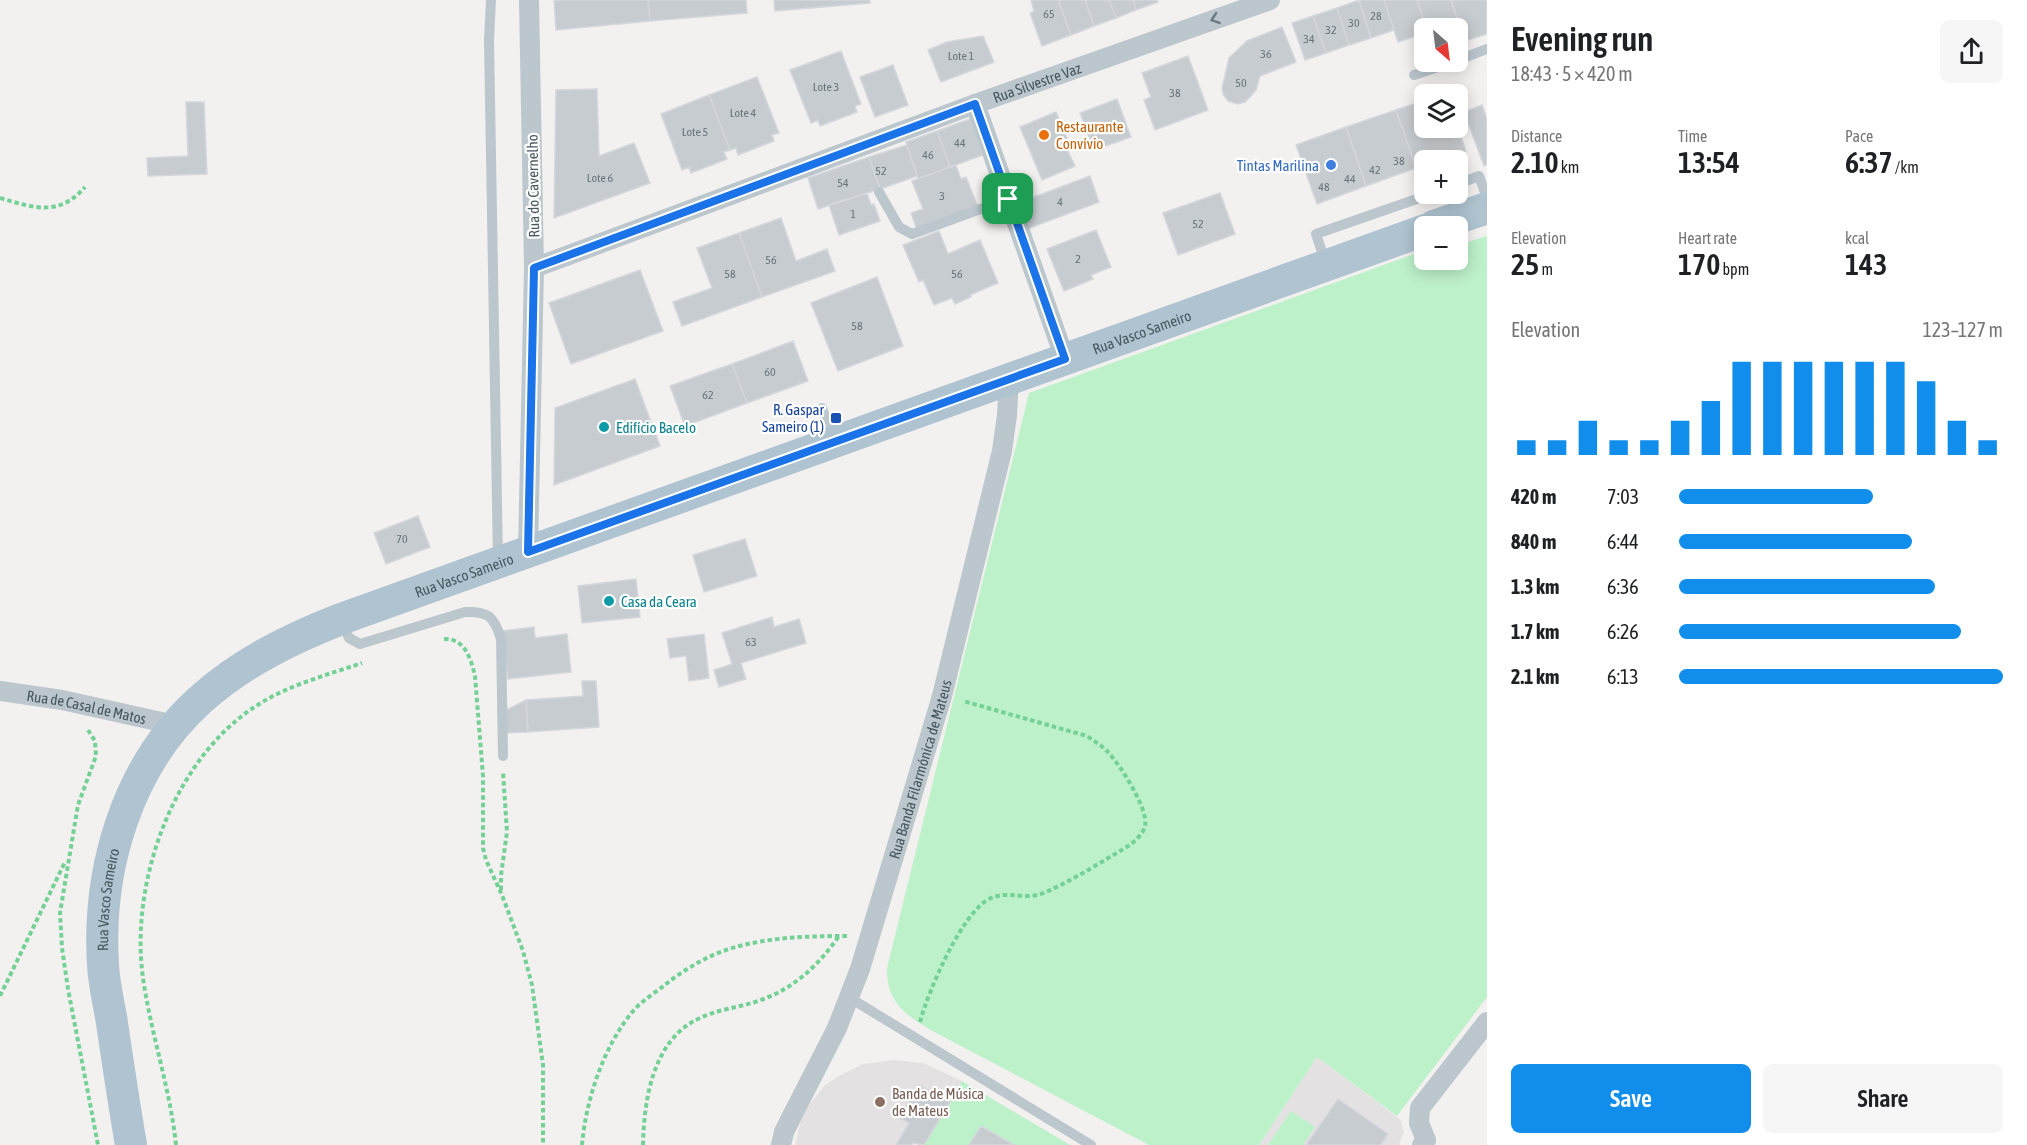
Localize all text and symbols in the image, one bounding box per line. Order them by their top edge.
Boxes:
house number: 65 [1043,7,1055,21]
house number: 28 [1370,9,1382,23]
one-way arrow [1210,12,1221,25]
house number: 30 [1348,16,1360,30]
north arrow [1414,18,1468,72]
map controls [1414,18,1468,270]
text: Evening run [1511,20,1653,58]
button: share [1940,20,2003,83]
house number: 32 [1325,23,1337,37]
house number: 34 [1303,32,1315,46]
house number: 36 [1260,47,1272,61]
house number: Lote 1 [948,49,975,63]
street label: Rua Silvestre Vaz [990,59,1084,106]
text: 18:43 · 5 × 420 m [1511,62,1633,85]
house number: 50 [1235,76,1247,90]
house number: Lote 3 [813,80,839,94]
button: layers [1414,84,1468,138]
house number: 38 [1169,86,1181,100]
house number: Lote 4 [730,106,757,120]
place label: Restaurante Convívio [1056,118,1124,152]
house number: Lote 5 [682,125,708,139]
text: Distance [1511,127,1562,145]
text: Time [1678,127,1707,145]
text: Pace [1845,127,1873,145]
marker: Restaurante Convívio [1037,128,1051,142]
street label: Rua do Cavernelho [524,134,542,238]
house number: 44 [954,136,966,150]
text: 2.10 [1511,145,1559,179]
text: 13:54 [1678,145,1740,179]
text: 6:37 [1845,145,1893,179]
house number: 46 [922,148,934,162]
button: + [1414,150,1468,204]
house number: 38 [1393,154,1405,168]
place label: Tintas Marilina [1237,157,1319,174]
marker: Tintas Marilina [1324,158,1338,172]
text: km [1559,158,1579,176]
text: /km [1893,158,1919,176]
house number: 42 [1369,163,1381,177]
house number: 52 [875,164,887,178]
house number: Lote 6 [587,171,614,185]
house number: 44 [1344,172,1356,186]
pin [982,173,1033,224]
house number: 54 [837,176,849,190]
house number: 48 [1318,180,1330,194]
icon: arrive [991,182,1024,215]
house number: 3 [939,189,945,203]
house number: 4 [1057,195,1063,209]
house number: 1 [850,207,856,221]
button: − [1414,216,1468,270]
house number: 52 [1192,217,1204,231]
text: Elevation [1511,229,1566,247]
text: Heart rate [1678,229,1737,247]
text: kcal [1845,229,1869,247]
text: 25 [1511,247,1539,281]
text: 170 [1678,247,1720,281]
text: 143 [1845,247,1887,281]
house number: 2 [1075,252,1081,266]
house number: 56 [765,253,777,267]
text: m [1539,260,1553,278]
text: bpm [1720,260,1749,278]
house number: 58 [724,267,736,281]
house number: 56 [951,267,963,281]
street label: Rua Vasco Sameiro [1090,306,1193,357]
text: Elevation [1511,318,1580,341]
text: 123–127 m [1922,318,2003,341]
house number: 58 [851,319,863,333]
house number: 60 [764,365,776,379]
house number: 62 [702,388,714,402]
place label: R. Gaspar Sameiro (1) [762,401,825,435]
marker: R. Gaspar Sameiro (1) [829,411,843,425]
place label: Edifício Bacelo [616,419,696,436]
marker: Edifício Bacelo [597,420,611,434]
text: 420 m [1511,485,1556,508]
text: 7:03 [1607,485,1639,508]
text: 840 m [1511,530,1556,553]
text: 6:44 [1607,530,1639,553]
house number: 70 [396,532,408,546]
street label: Rua Vasco Sameiro [412,549,516,600]
text: 1.3 km [1511,575,1559,598]
text: 6:36 [1607,575,1639,598]
place label: Casa da Ceara [621,593,697,610]
marker: Casa da Ceara [602,594,616,608]
text: 1.7 km [1511,620,1559,643]
text: 6:26 [1607,620,1639,643]
house number: 63 [745,635,757,649]
text: 2.1 km [1511,665,1559,688]
text: 6:13 [1607,665,1639,688]
street label: Rua Banda Filarmónica de Mateus [885,678,954,861]
street label: Rua de Casal de Matos [26,687,148,727]
street label: Rua Vasco Sameiro [94,846,122,951]
button: Save [1511,1064,1751,1133]
button: Share [1763,1064,2003,1133]
place label: Banda de Música de Mateus [892,1085,984,1119]
marker: Banda de Música de Mateus [873,1095,887,1109]

